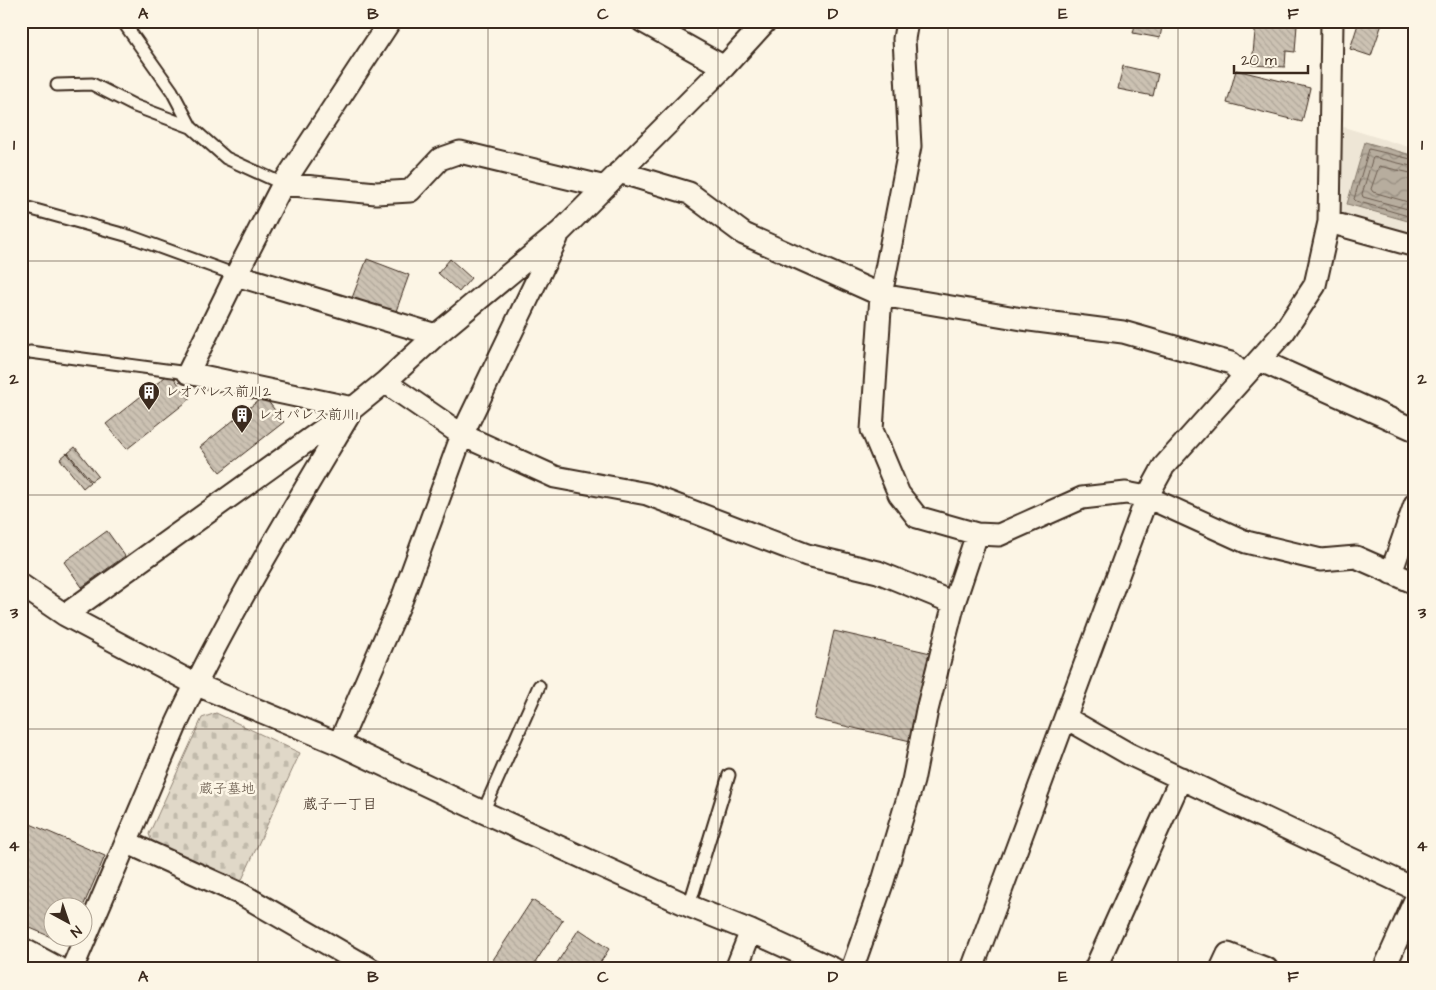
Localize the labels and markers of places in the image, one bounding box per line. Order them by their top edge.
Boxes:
building icon: レオパレス前川2 [137,380,161,411]
place label: レオパレス前川2 [165,382,271,402]
building icon: レオパレス前川1 [230,403,254,434]
place label: レオパレス前川1 [258,405,358,425]

